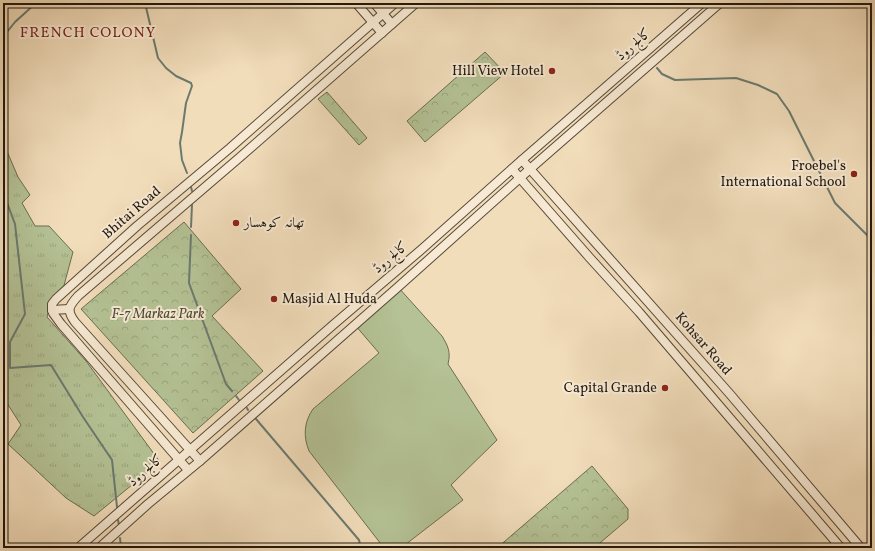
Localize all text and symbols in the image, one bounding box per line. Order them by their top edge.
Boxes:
district label: FRENCH COLONY [20,23,156,44]
street label: کالج روڈ [612,24,657,67]
place label: Hill View Hotel [452,62,544,81]
marker: Hill View Hotel [547,66,557,76]
place label: Froebel's International School [720,157,846,192]
marker: Froebel's International School [849,169,859,179]
street label: Bhitai Road [99,182,165,244]
place label: تھانہ کوہسار [242,214,304,233]
marker: تھانہ کوہسار [231,218,241,228]
street label: کالج روڈ [369,238,414,280]
place label: Masjid Al Huda [282,290,377,309]
marker: Masjid Al Huda [269,294,279,304]
park label: F-7 Markaz Park [111,305,205,324]
street label: Kohsar Road [670,308,736,380]
place label: Capital Grande [564,379,657,398]
marker: Capital Grande [660,383,670,393]
street label: کالج روڈ [124,450,169,493]

